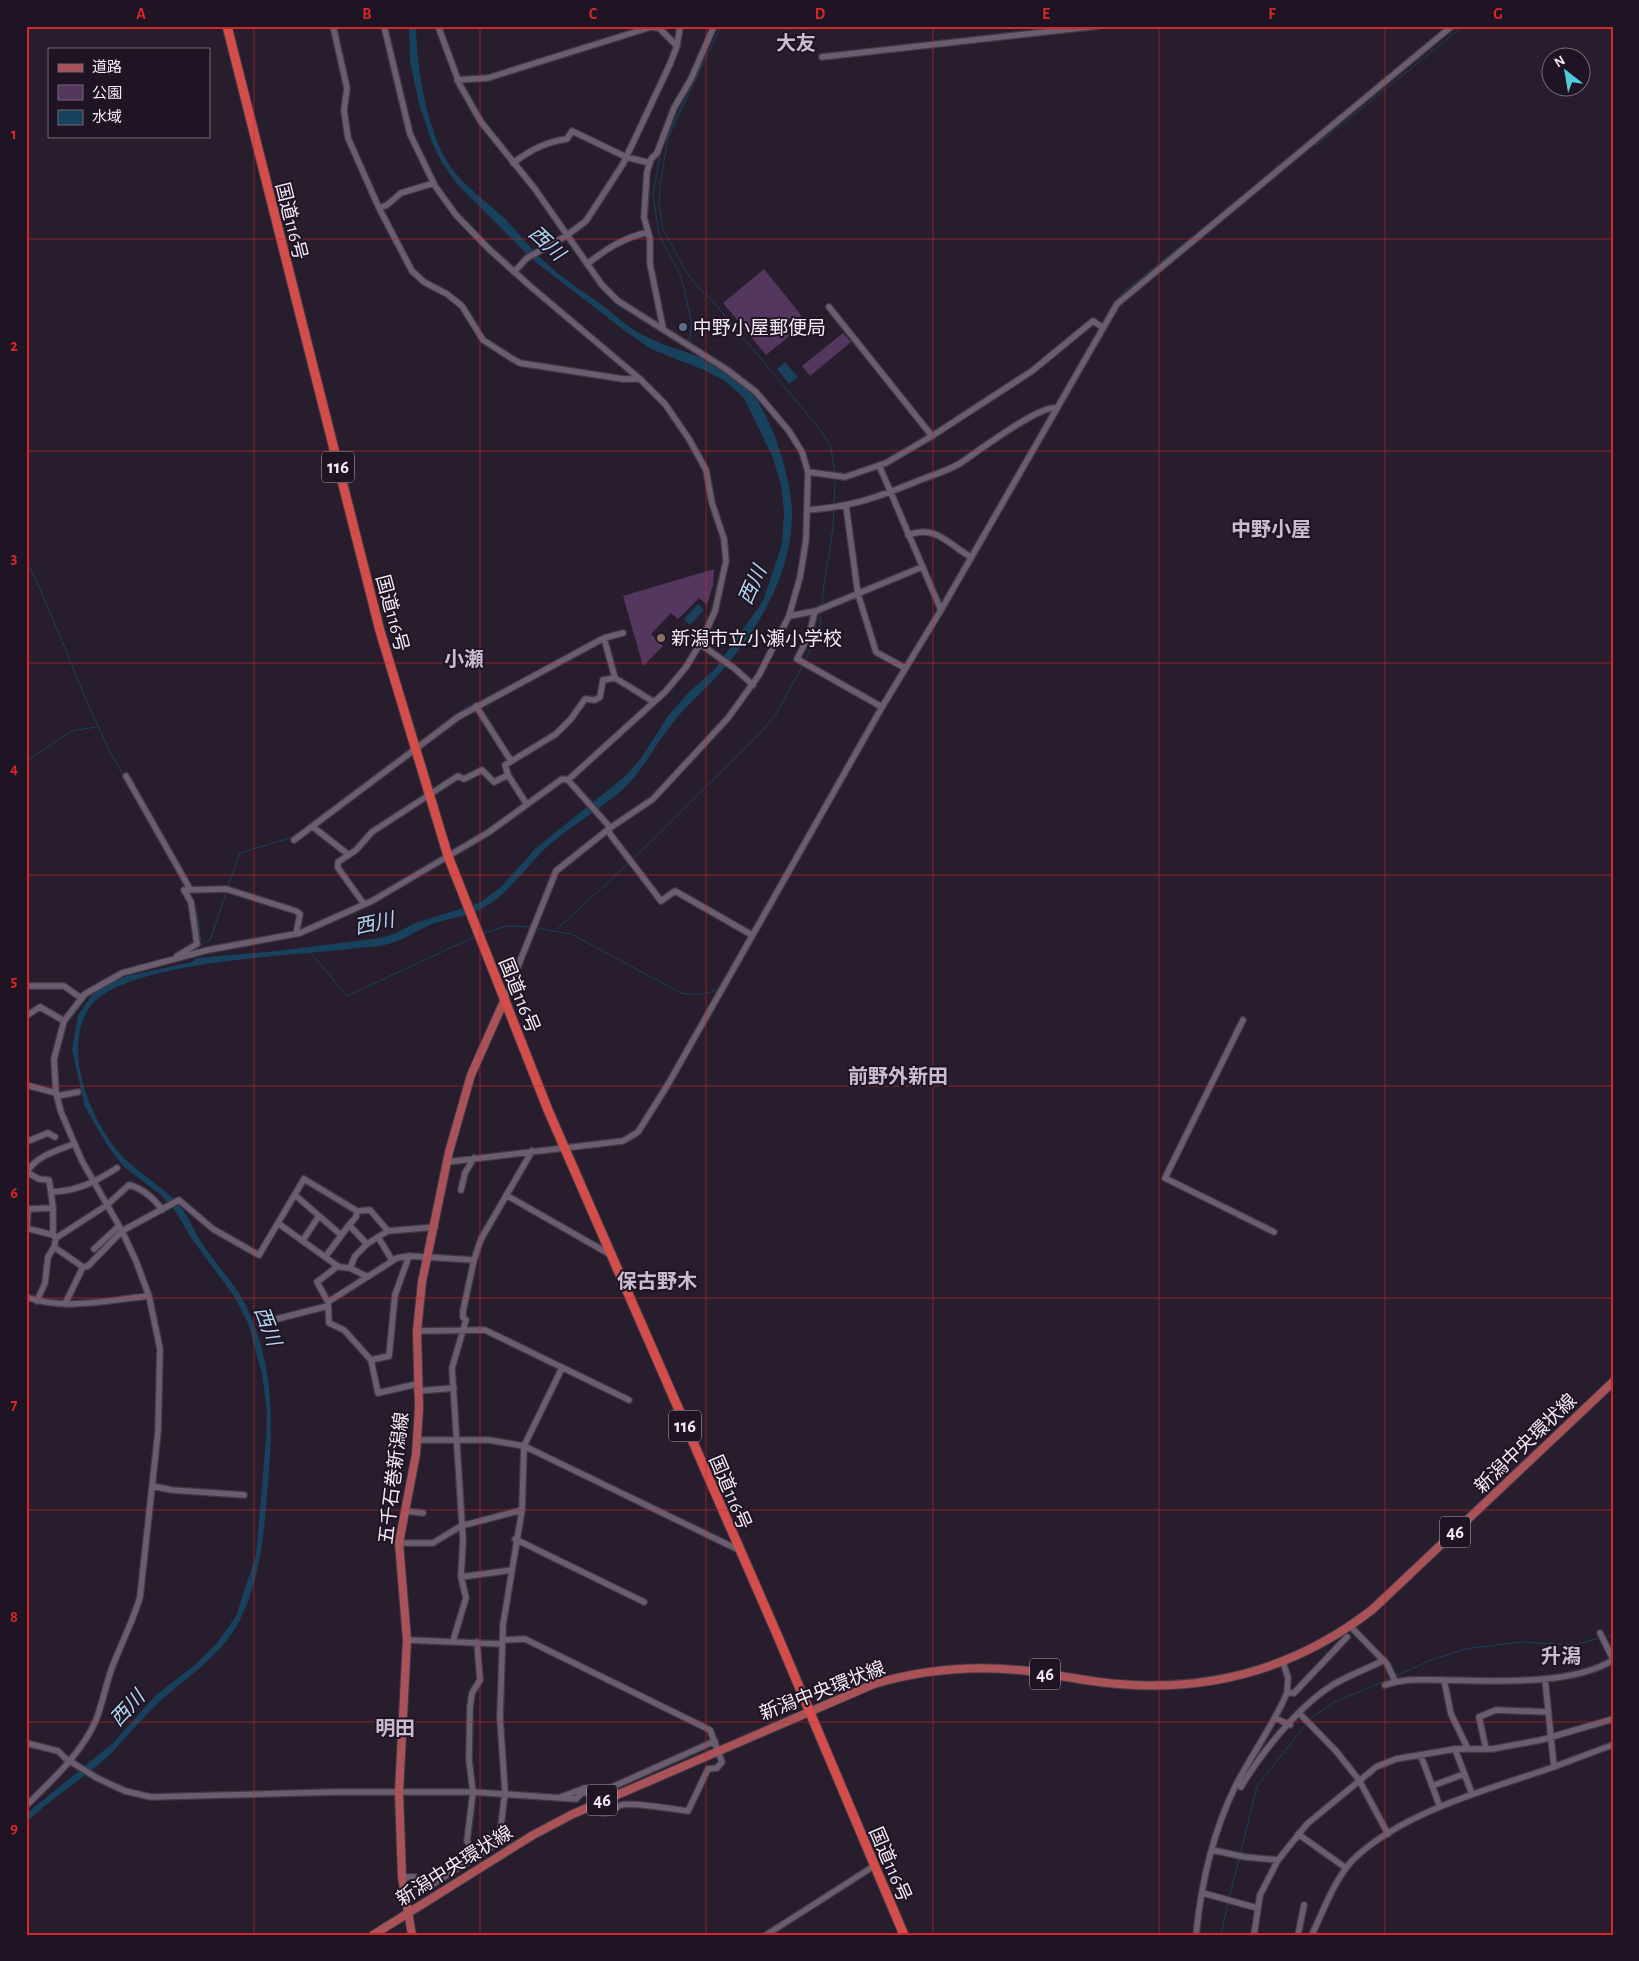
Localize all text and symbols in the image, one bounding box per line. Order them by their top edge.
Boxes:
text: A [136,6,146,22]
text: B [362,6,372,22]
text: C [589,6,598,22]
text: D [815,6,826,22]
text: E [1042,6,1050,22]
text: F [1268,6,1276,22]
text: G [1493,6,1503,22]
district label: 大友 [776,33,816,54]
legend [48,48,210,138]
north arrow [1542,48,1592,98]
text: N [1552,53,1568,70]
text: 道路 [92,59,122,75]
text: 公園 [92,85,122,101]
text: 水域 [92,109,122,125]
text: 1 [11,126,17,142]
street label: 国道116号 [272,180,310,262]
water label: 西川 [525,223,569,266]
place label: 中野小屋郵便局 [693,317,826,338]
marker: 中野小屋郵便局 [677,321,689,333]
text: 2 [10,338,18,354]
road number: 116 [322,452,354,482]
district label: 中野小屋 [1231,519,1311,540]
text: 3 [11,550,18,566]
water label: 西川 [736,561,771,608]
street label: 国道116号 [372,573,412,654]
place label: 新潟市立小瀬小学校 [671,628,842,649]
marker: 新潟市立小瀬小学校 [655,632,667,644]
district label: 小瀬 [444,649,484,670]
text: 4 [10,761,18,777]
water label: 西川 [353,910,398,938]
street label: 国道116号 [495,955,543,1036]
text: 5 [11,973,18,989]
district label: 前野外新田 [848,1065,948,1087]
text: 6 [10,1185,18,1201]
district label: 保古野木 [617,1271,697,1292]
water label: 西川 [251,1304,284,1350]
street label: 新潟中央環状線 [1470,1390,1580,1497]
text: 7 [11,1397,18,1413]
road number: 116 [669,1410,701,1442]
street label: 五千石巻新潟線 [375,1411,412,1545]
street label: 国道116号 [705,1452,755,1533]
road number: 46 [1440,1516,1470,1548]
text: 8 [10,1609,18,1625]
district label: 升潟 [1541,1645,1581,1667]
street label: 新潟中央環状線 [756,1657,888,1724]
road number: 46 [1030,1658,1060,1690]
water label: 西川 [107,1686,150,1730]
district label: 明田 [375,1719,415,1739]
road number: 46 [587,1784,617,1816]
text: 9 [10,1820,18,1836]
street label: 新潟中央環状線 [392,1821,516,1910]
street label: 国道116号 [865,1824,915,1905]

